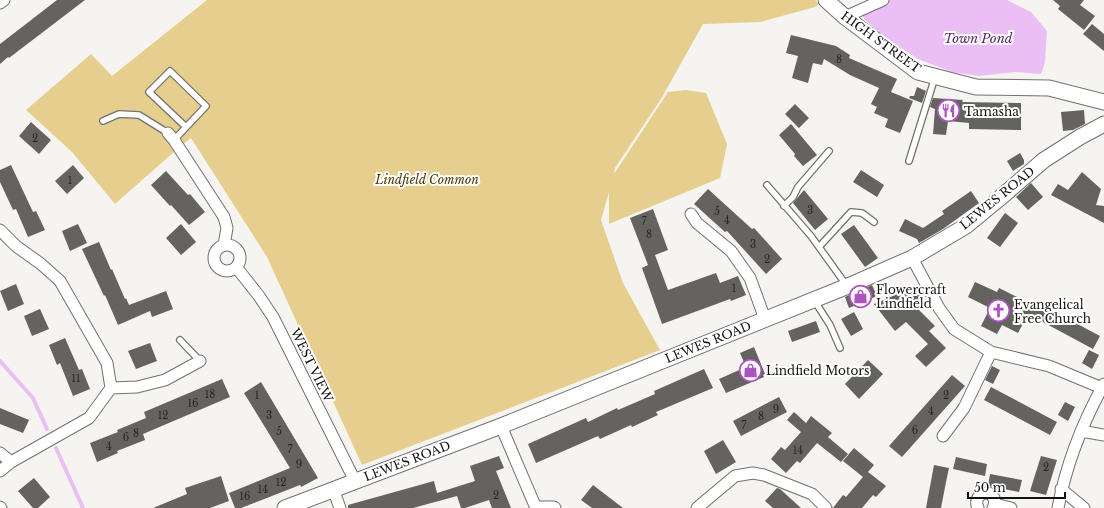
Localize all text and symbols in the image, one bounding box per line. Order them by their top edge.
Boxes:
street label: HIGH STREET [838,8,924,76]
water label: Town Pond [943,30,1013,47]
house number: 8 [836,53,842,66]
restaurant icon: Tamasha [935,98,961,124]
place label: Tamasha [964,104,1019,119]
house number: 2 [32,132,38,145]
street label: LEWES ROAD [957,163,1037,233]
park label: Lindfield Common [374,172,479,187]
house number: 1 [68,174,72,187]
house number: 3 [807,204,813,217]
house number: 5 [714,205,720,218]
house number: 4 [724,214,730,227]
house number: 7 [641,215,647,228]
house number: 8 [646,228,652,241]
house number: 3 [750,238,756,251]
house number: 2 [764,253,770,266]
house number: 1 [732,282,736,295]
place label: Flowercraft Lindfield [876,282,947,311]
shop icon: Flowercraft Lindfield [847,283,873,309]
place label: Evangelical Free Church [1014,297,1091,326]
church icon: Evangelical Free Church [985,298,1011,324]
street label: LEWES ROAD [663,318,753,366]
street label: WEST VIEW [287,325,337,405]
shop icon: Lindfield Motors [738,357,764,383]
place label: Lindfield Motors [766,363,869,378]
house number: 11 [72,372,80,385]
house number: 18 [205,388,215,401]
house number: 1 [255,389,259,402]
house number: 2 [943,389,949,402]
house number: 16 [188,397,198,410]
house number: 9 [773,403,779,416]
house number: 4 [928,405,934,418]
house number: 12 [158,409,168,422]
house number: 3 [266,409,272,422]
house number: 8 [758,410,764,423]
house number: 7 [741,419,747,432]
house number: 6 [912,424,918,437]
house number: 5 [276,425,282,438]
house number: 8 [133,427,139,440]
house number: 6 [123,431,129,444]
street label: LEWES ROAD [362,438,452,484]
house number: 4 [106,440,112,453]
house number: 7 [287,443,293,456]
house number: 14 [793,444,803,457]
house number: 9 [296,458,302,471]
house number: 2 [1043,461,1049,474]
scale bar [968,474,1065,500]
house number: 12 [276,476,286,489]
text: 50 m [974,480,1006,495]
house number: 14 [258,483,268,496]
house number: 2 [493,489,499,502]
house number: 16 [240,490,250,503]

